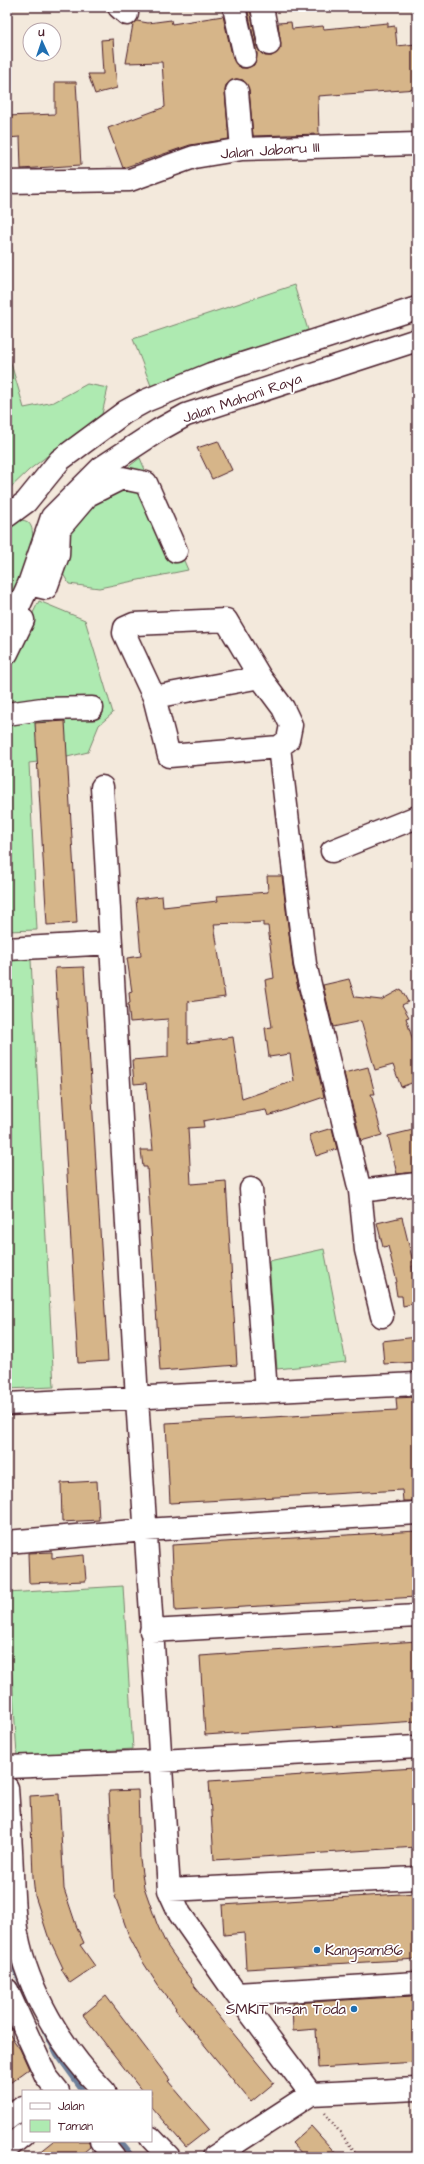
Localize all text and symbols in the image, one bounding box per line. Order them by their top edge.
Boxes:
north arrow [22,22,62,62]
text: U [37,25,45,40]
street label: Jalan Jabaru III [220,137,320,164]
street label: Jalan Mahoni Raya [180,368,305,430]
place label: Kangsam86 [325,1940,404,1962]
marker: Kangsam86 [312,1945,322,1955]
place label: SMKIT Insan Toda [226,1999,346,2020]
marker: SMKIT Insan Toda [349,2004,359,2014]
legend [22,2090,152,2142]
text: Jalan [58,2098,84,2115]
text: Taman [58,2118,93,2135]

